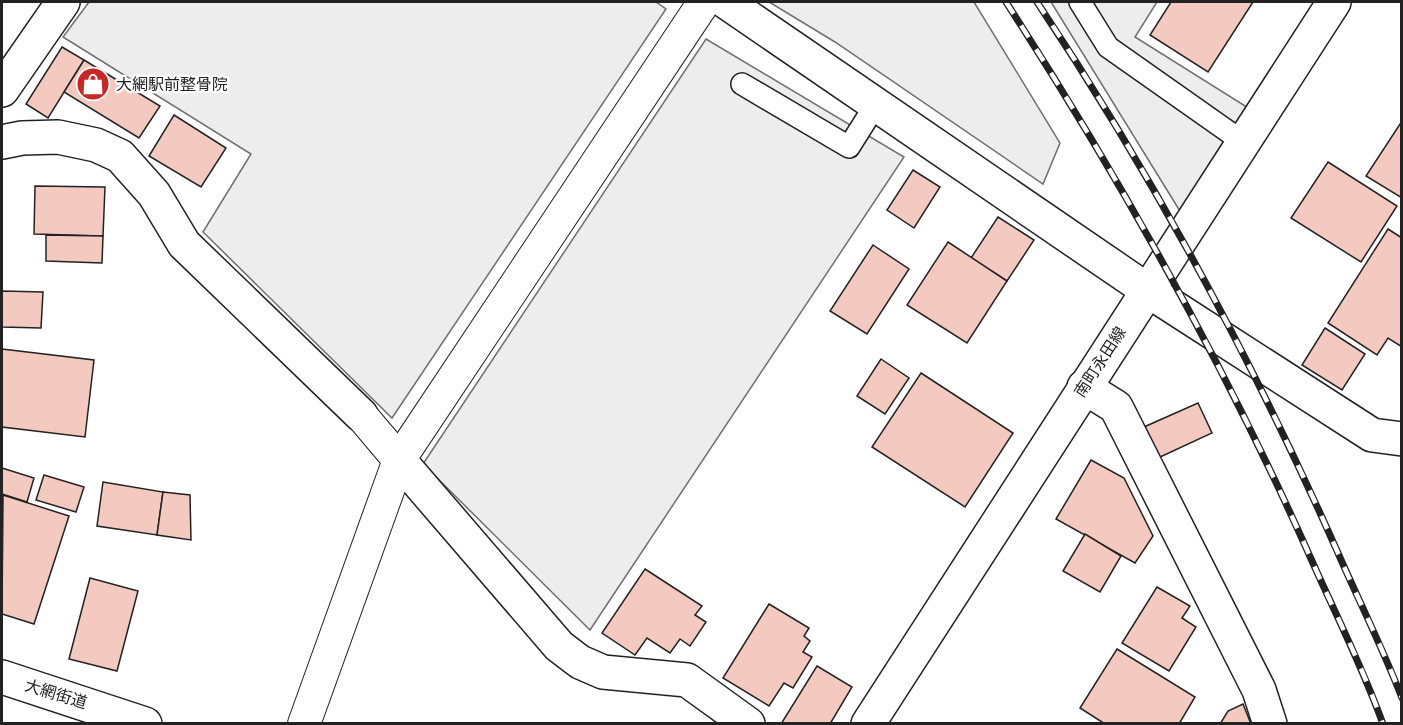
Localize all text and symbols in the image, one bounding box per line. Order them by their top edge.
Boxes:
shop icon: 大網駅前整骨院 [75,66,111,102]
place label: 大網駅前整骨院 [116,75,228,94]
street label: 南町永田線 [1070,323,1130,401]
street label: 大網街道 [23,676,89,712]

